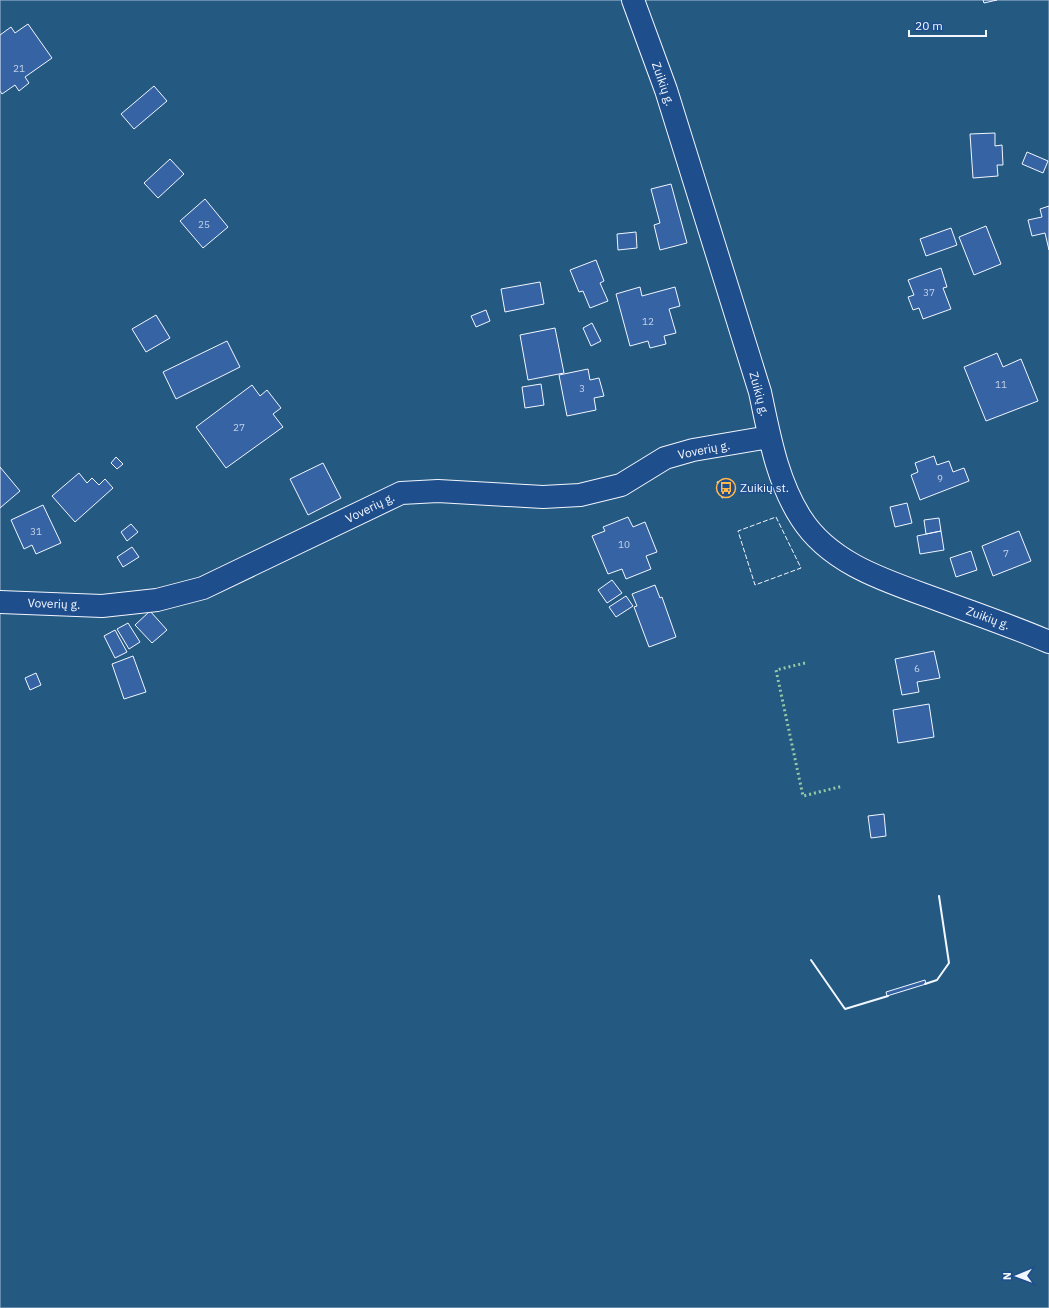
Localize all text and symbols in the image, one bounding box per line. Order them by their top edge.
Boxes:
scale bar [909,12,986,38]
text: 20 m [915,18,943,33]
street label: Zuikių g. [649,60,678,108]
house number: 21 [13,62,25,75]
house number: 25 [198,218,210,231]
house number: 37 [923,286,935,299]
house number: 12 [642,315,654,328]
street label: Zuikių g. [746,370,773,418]
house number: 11 [995,378,1007,391]
house number: 3 [579,382,585,395]
house number: 27 [233,421,245,434]
street label: Voverių g. [677,437,731,462]
house number: 9 [937,472,943,485]
bus stop icon: Zuikių st. [715,477,737,499]
place label: Zuikių st. [740,480,789,495]
street label: Voverių g. [343,489,397,526]
house number: 31 [30,525,42,538]
house number: 10 [618,538,630,551]
house number: 7 [1003,547,1009,560]
street label: Voverių g. [27,595,81,612]
street label: Zuikių g. [964,603,1012,632]
house number: 6 [914,662,920,675]
north arrow [997,1256,1037,1296]
text: N [1000,1272,1014,1280]

